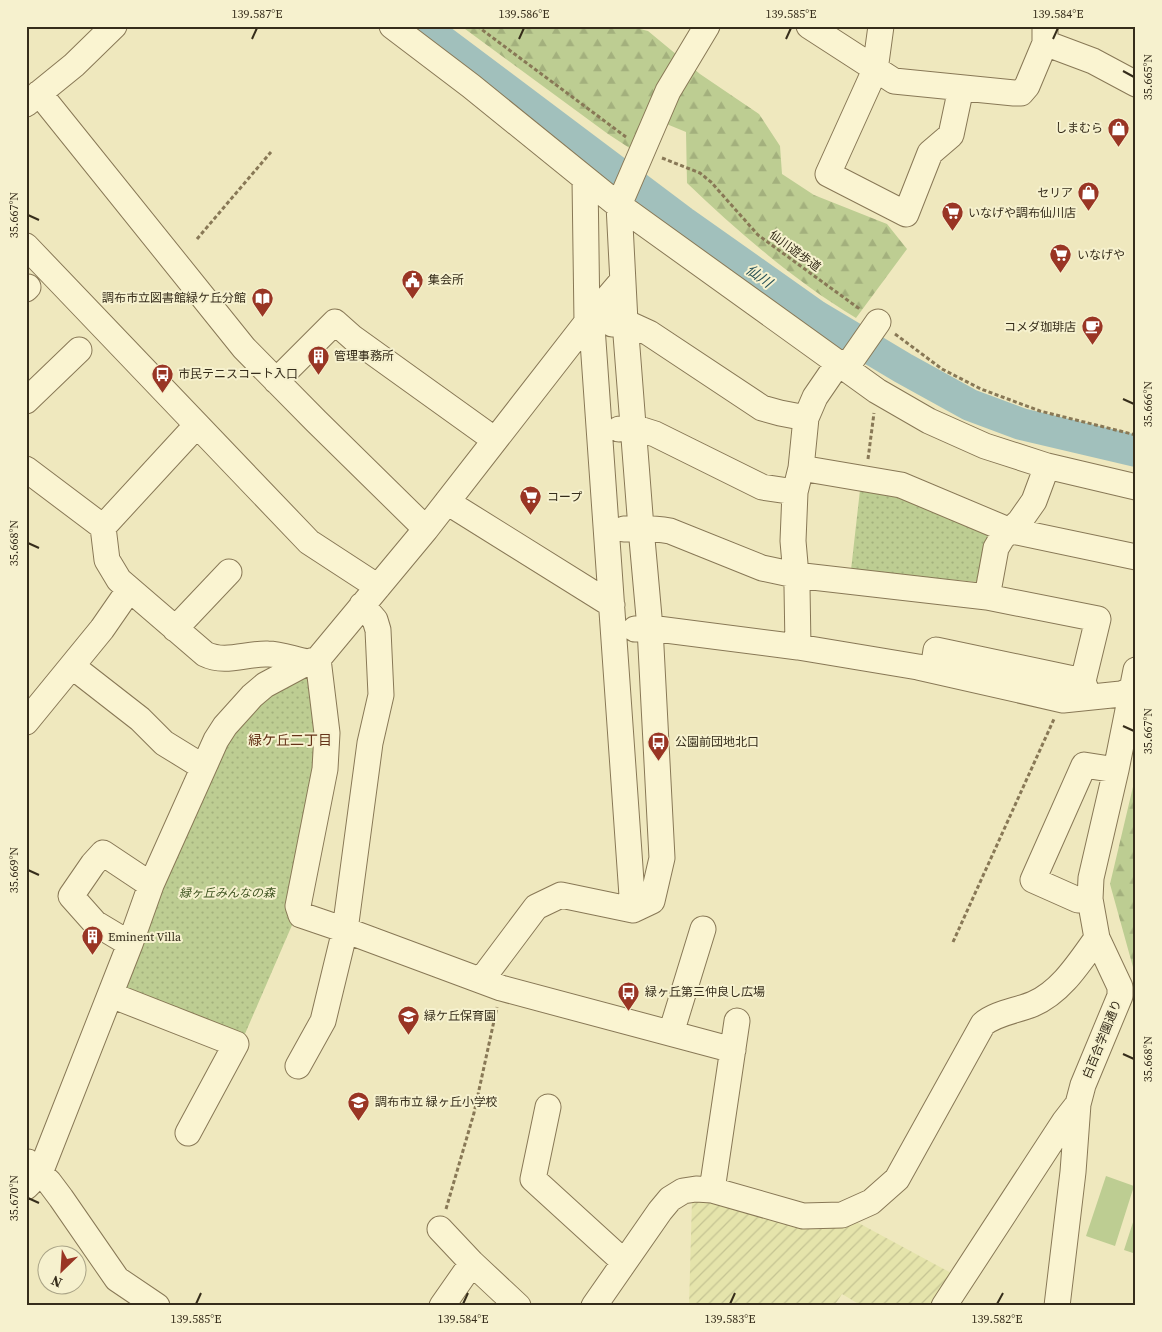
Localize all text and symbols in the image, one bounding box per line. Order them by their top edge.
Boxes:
text: 139.587°E [232,6,282,22]
text: 139.586°E [499,6,549,22]
text: 139.585°E [766,6,816,22]
text: 139.584°E [1033,6,1083,22]
text: 35.665°N [1140,54,1156,100]
shop icon: しまむら [1107,116,1131,147]
place label: しまむら [1055,120,1103,136]
shop icon: セリア [1077,181,1101,212]
place label: セリア [1037,185,1073,201]
text: 35.667°N [6,192,22,238]
supermarket icon: いなげや調布仙川店 [940,201,964,232]
place label: いなげや調布仙川店 [968,205,1076,221]
street label: 仙川遊歩道 [766,227,824,275]
supermarket icon: いなげや [1049,243,1073,274]
place label: いなげや [1077,247,1125,263]
water label: 仙川 [742,260,778,293]
public building icon: 集会所 [400,268,424,299]
place label: 集会所 [428,272,464,288]
library icon: 調布市立図書館緑ケ丘分館 [250,286,274,317]
place label: 調布市立図書館緑ケ丘分館 [102,290,246,306]
cafe icon: コメダ珈琲店 [1080,315,1104,346]
place label: コメダ珈琲店 [1004,319,1076,335]
building icon: 管理事務所 [306,344,330,375]
place label: 管理事務所 [334,348,394,364]
bus stop icon: 市民テニスコート入口 [150,362,174,393]
place label: 市民テニスコート入口 [178,366,298,382]
text: 35.666°N [1140,381,1156,427]
supermarket icon: コープ [519,485,543,516]
place label: コープ [547,489,582,505]
text: 35.668°N [6,520,22,566]
text: 35.667°N [1140,708,1156,754]
district label: 緑ケ丘二丁目 [248,730,332,750]
bus stop icon: 公園前団地北口 [647,730,671,761]
place label: 公園前団地北口 [675,734,759,750]
text: 35.669°N [6,847,22,893]
park label: 緑ヶ丘みんなの森 [179,885,276,901]
building icon: Eminent Villa [80,925,104,956]
place label: Eminent Villa [108,929,182,945]
bus stop icon: 緑ヶ丘第三仲良し広場 [617,980,641,1011]
place label: 緑ヶ丘第三仲良し広場 [645,984,765,1000]
street label: 白百合学園通り [1079,997,1125,1081]
school or university icon: 緑ケ丘保育園 [396,1004,420,1035]
place label: 緑ケ丘保育園 [424,1008,496,1024]
text: 35.668°N [1140,1036,1156,1082]
school or university icon: 調布市立 緑ヶ丘小学校 [347,1090,371,1121]
place label: 調布市立 緑ヶ丘小学校 [375,1094,498,1110]
text: 35.670°N [6,1175,22,1221]
north arrow [38,1244,88,1294]
text: N [48,1271,65,1293]
text: 139.585°E [171,1311,221,1327]
text: 139.584°E [438,1311,488,1327]
text: 139.583°E [705,1311,755,1327]
text: 139.582°E [972,1311,1022,1327]

